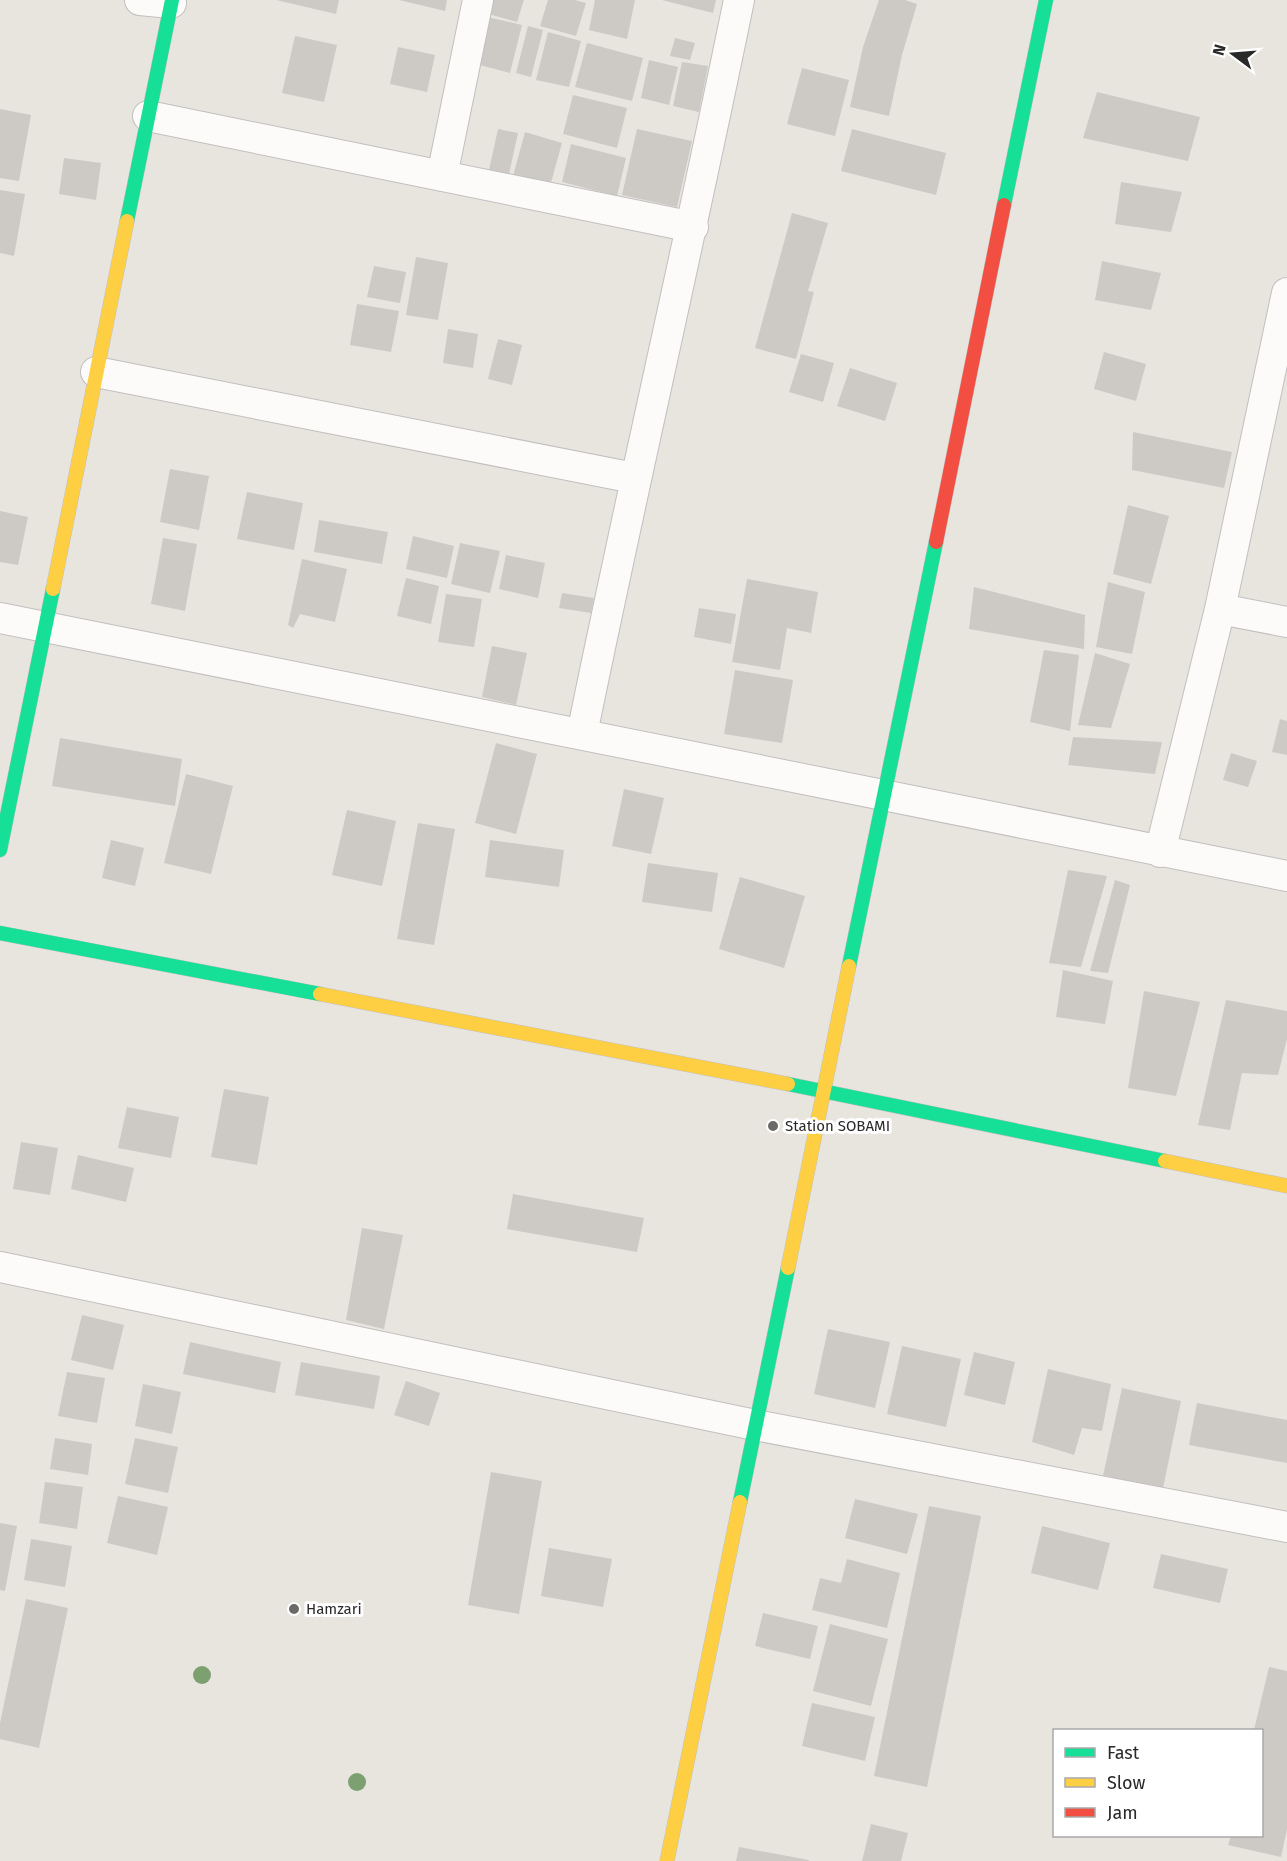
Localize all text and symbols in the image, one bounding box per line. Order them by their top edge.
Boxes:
north arrow [1203,24,1263,84]
text: N [1208,42,1230,58]
place label: Station SOBAMI [785,1117,890,1135]
marker: Station SOBAMI [766,1119,780,1133]
place label: Hamzari [306,1600,362,1618]
marker: Hamzari [287,1602,301,1616]
legend [1053,1729,1263,1837]
text: Fast [1107,1742,1140,1764]
text: Slow [1107,1772,1146,1794]
text: Jam [1107,1802,1138,1824]

